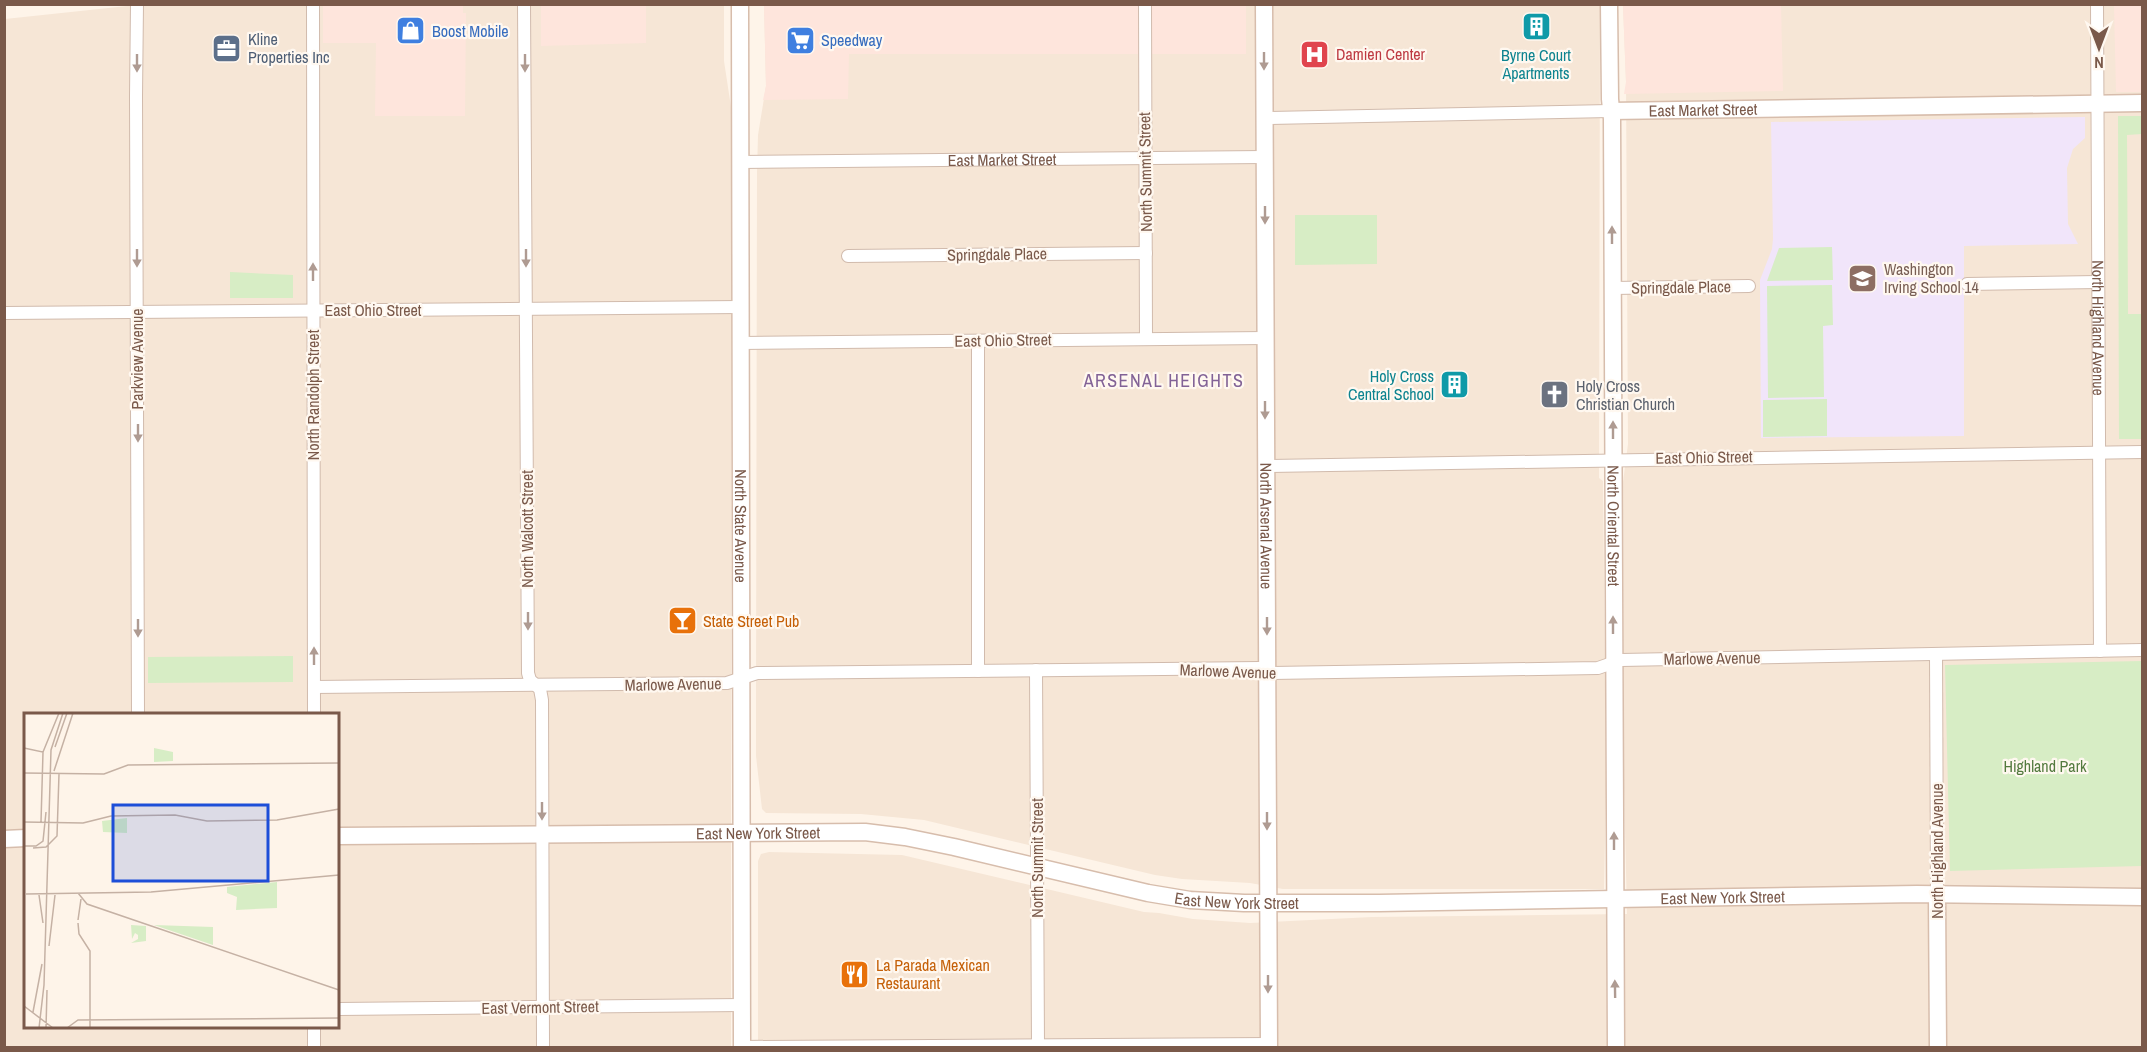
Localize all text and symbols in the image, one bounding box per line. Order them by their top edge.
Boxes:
building icon: Byrne Court Apartments [1520,11,1552,43]
shop icon: Boost Mobile [395,15,427,47]
north arrow [2069,18,2129,78]
place label: Boost Mobile [432,20,509,42]
supermarket icon: Speedway [784,24,816,56]
place label: Kline Properties Inc [248,28,330,68]
place label: Speedway [821,29,883,51]
office icon: Kline Properties Inc [211,32,243,64]
hospital icon: Damien Center [1299,38,1331,70]
place label: Damien Center [1336,43,1426,65]
place label: Byrne Court Apartments [1501,44,1571,84]
one-way arrow [1259,52,1269,71]
text: N [2094,52,2104,74]
one-way arrow [132,53,142,72]
one-way arrow [520,53,530,72]
street label: East Market Street [1648,98,1758,121]
street label: North Summit Street [1133,112,1157,232]
street label: East Market Street [948,148,1057,171]
one-way arrow [1260,206,1270,225]
one-way arrow [1607,225,1617,244]
street label: Springdale Place [947,242,1047,266]
one-way arrow [132,248,142,267]
one-way arrow [521,248,531,267]
place label: Washington Irving School 14 [1884,258,1979,298]
street label: North Highland Avenue [2087,260,2110,396]
school or university icon: Washington Irving School 14 [1847,262,1879,294]
one-way arrow [308,263,318,282]
street label: Springdale Place [1631,275,1731,299]
street label: East Ohio Street [324,299,422,321]
street label: Parkview Avenue [126,308,148,410]
street label: East Ohio Street [954,328,1052,352]
street label: North Randolph Street [302,329,324,460]
place label: Holy Cross Central School [1348,365,1434,405]
district label: ARSENAL HEIGHTS [1083,368,1244,393]
building icon: Holy Cross Central School [1439,369,1471,401]
place label: Holy Cross Christian Church [1576,375,1675,415]
church icon: Holy Cross Christian Church [1539,379,1571,411]
one-way arrow [1260,401,1270,420]
one-way arrow [1608,420,1618,439]
one-way arrow [133,424,143,443]
street label: East Ohio Street [1655,445,1753,469]
street label: North Arsenal Avenue [1255,463,1278,589]
street label: North Oriental Street [1602,465,1625,587]
street label: North State Avenue [730,469,752,583]
street label: North Walcott Street [516,470,538,588]
bar icon: State Street Pub [666,605,698,637]
place label: State Street Pub [703,610,799,632]
one-way arrow [523,611,533,630]
one-way arrow [1608,615,1618,634]
one-way arrow [1262,617,1272,636]
one-way arrow [133,619,143,638]
street label: Marlowe Avenue [1663,646,1761,670]
one-way arrow [309,647,319,666]
street label: Marlowe Avenue [1179,658,1277,684]
street label: Marlowe Avenue [624,672,722,696]
inset map [24,713,339,1028]
park label: Highland Park [2003,755,2087,777]
street label: North Highland Avenue [1926,783,1948,919]
street label: North Summit Street [1026,798,1048,918]
one-way arrow [537,801,547,820]
one-way arrow [1262,812,1272,831]
street label: East New York Street [696,821,821,844]
one-way arrow [1609,831,1619,850]
street label: East New York Street [1660,885,1785,909]
street label: East New York Street [1173,887,1299,914]
place label: La Parada Mexican Restaurant [876,954,990,994]
restaurant icon: La Parada Mexican Restaurant [839,958,871,990]
one-way arrow [1263,974,1273,993]
one-way arrow [1610,980,1620,999]
street label: East Vermont Street [481,995,599,1019]

